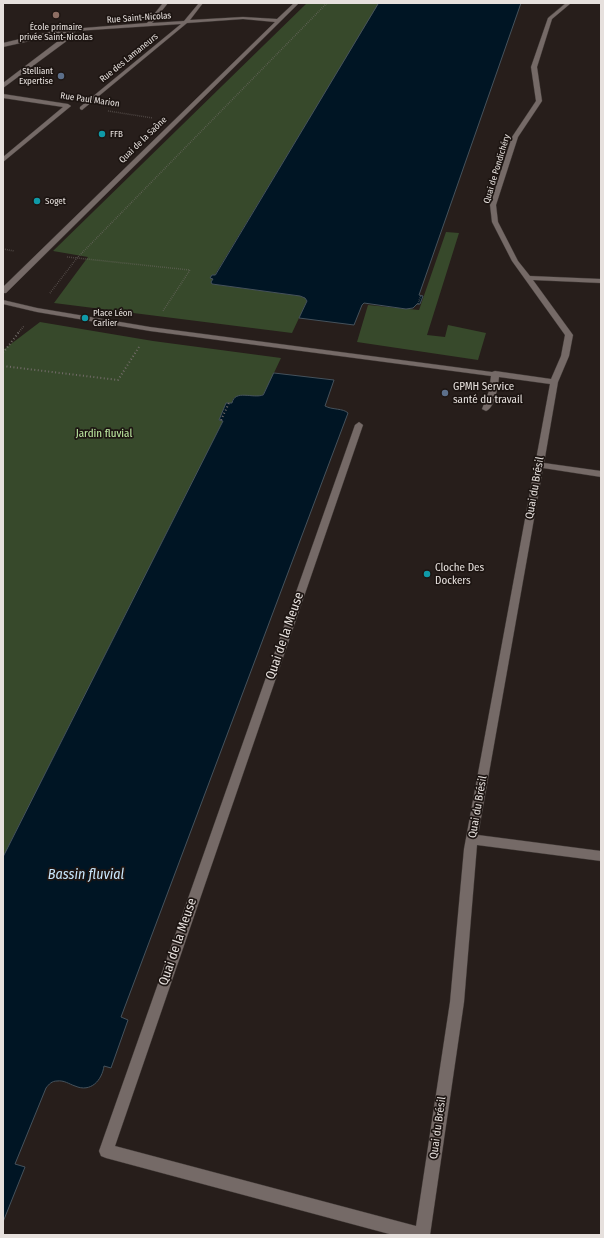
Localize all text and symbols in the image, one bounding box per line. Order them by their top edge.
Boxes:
marker: École primaire privée Saint-Nicolas [51,10,61,20]
street label: Rue Saint-Nicolas [106,10,172,26]
place label: École primaire privée Saint-Nicolas [19,22,93,43]
street label: Rue des Lamaneurs [98,31,160,85]
place label: Stelliant Expertise [19,66,53,87]
marker: Stelliant Expertise [56,71,66,81]
street label: Rue Paul Marion [60,90,120,110]
street label: Quai de la Saône [117,115,169,165]
marker: FFB [97,129,107,139]
place label: FFB [110,129,123,139]
street label: Quai de Pondichéry [481,133,513,205]
marker: Soget [32,196,42,206]
place label: Soget [45,196,66,206]
place label: Place Léon Carlier [93,308,132,329]
marker: Place Léon Carlier [80,313,90,323]
place label: GPMH Service santé du travail [453,380,523,406]
marker: GPMH Service santé du travail [440,388,450,398]
park label: Jardin fluvial [76,427,132,441]
street label: Quai du Brésil [523,456,547,520]
place label: Cloche Des Dockers [435,561,484,587]
marker: Cloche Des Dockers [422,569,432,579]
street label: Quai de la Meuse [263,590,307,682]
street label: Quai du Brésil [466,775,490,839]
water label: Bassin fluvial [48,867,124,883]
street label: Quai de la Meuse [156,896,200,988]
street label: Quai du Brésil [427,1096,449,1160]

